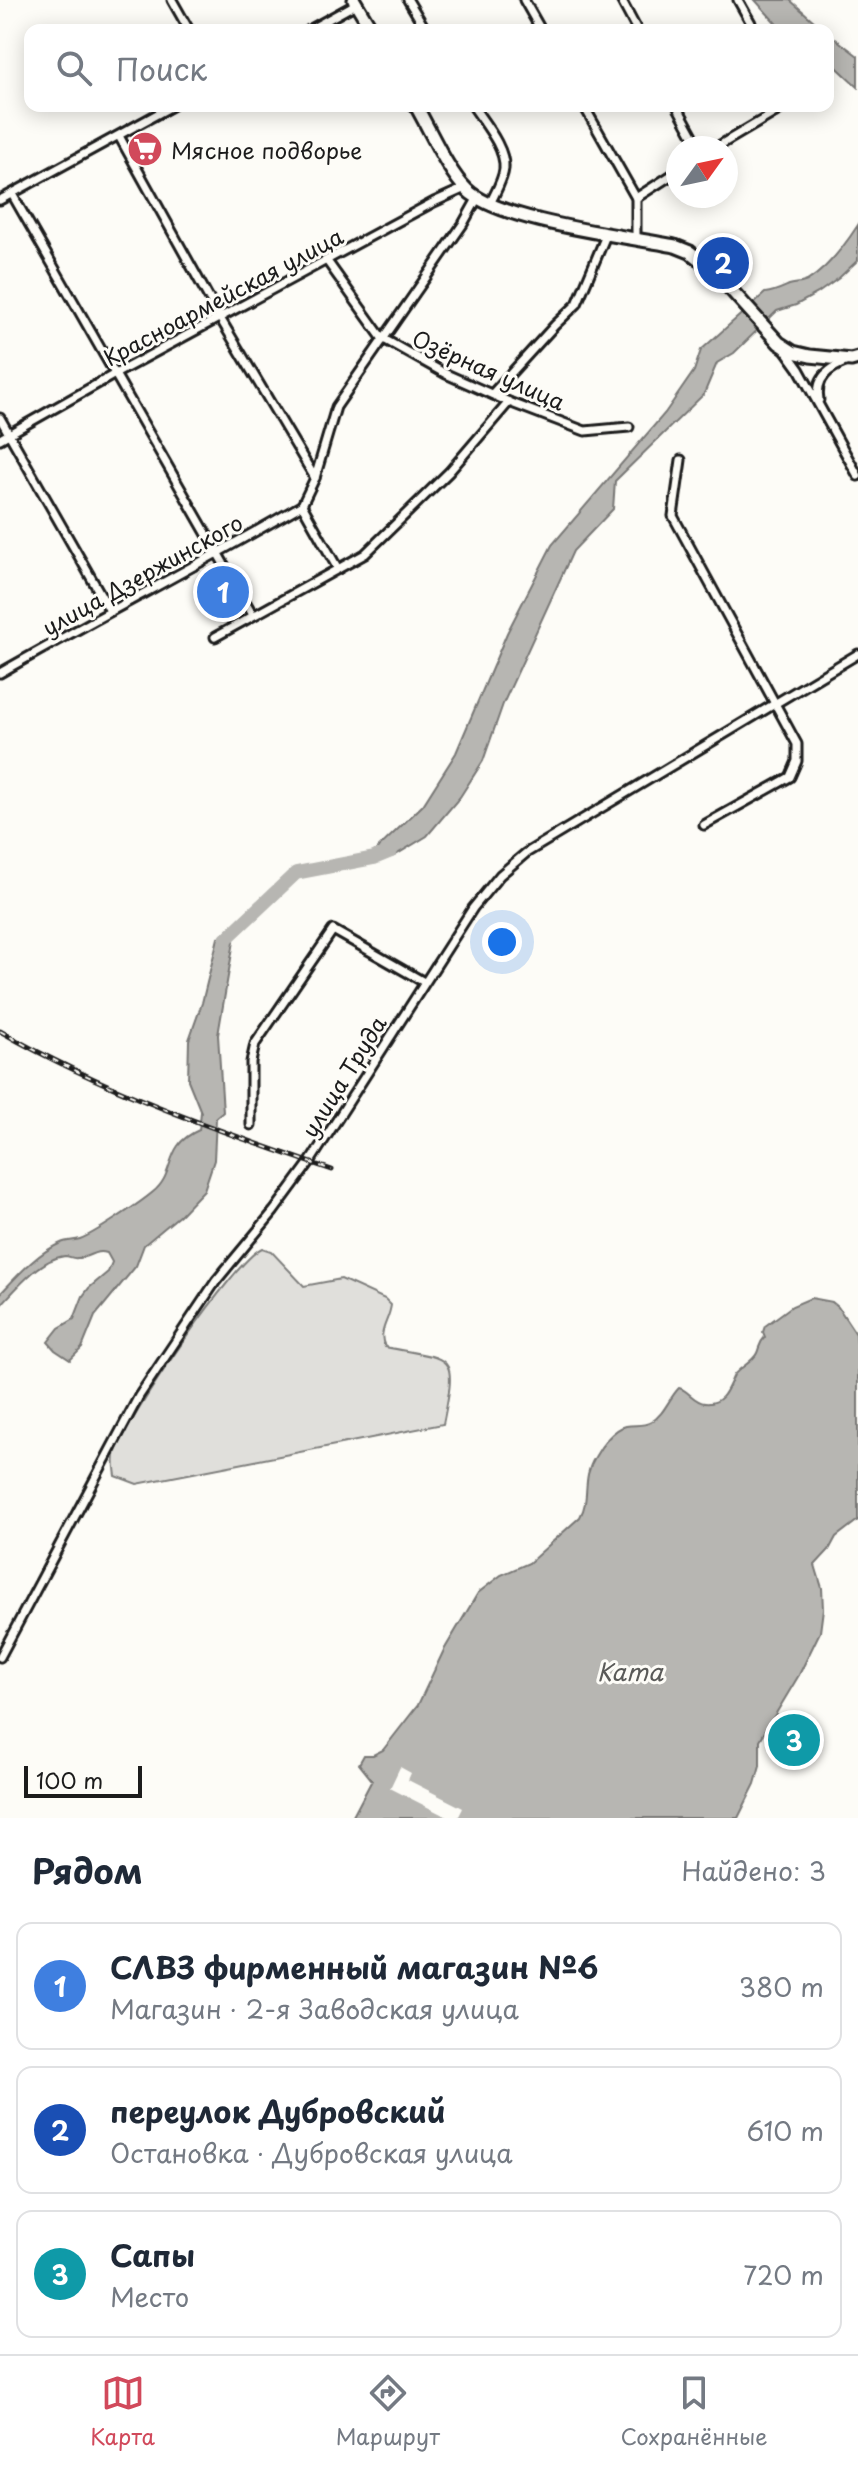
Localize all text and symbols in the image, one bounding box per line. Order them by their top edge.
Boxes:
search box [24,24,834,112]
icon: search [52,46,96,90]
text: Поиск [116,46,207,91]
supermarket icon: Мясное подворье [126,130,164,168]
place label: Мясное подворье [171,133,362,166]
north arrow [666,136,738,208]
street label: Красноармейская улица [97,219,349,373]
pin: 2 [697,233,749,293]
street label: Озёрная улица [407,321,571,418]
street label: улица Дзержинского [36,505,248,643]
pin: 1 [197,562,249,622]
your location [482,922,522,962]
street label: улица Труда [293,1009,394,1143]
water label: Kama [597,1653,664,1689]
pin: 3 [768,1710,820,1770]
scale bar [24,1762,142,1798]
text: 100 m [36,1763,103,1796]
text: Рядом [32,1844,143,1896]
text: Найдено: 3 [682,1851,826,1890]
text: СЛВЗ фирменный магазин №6 [110,1944,598,1989]
text: 1 [54,1967,66,2006]
text: 380 m [739,1967,824,2006]
text: Магазин · 2-я Заводская улица [110,1989,519,2028]
text: переулок Дубровский [110,2088,446,2133]
text: 2 [51,2111,69,2150]
text: 610 m [747,2111,824,2150]
text: Остановка · Дубровская улица [110,2133,513,2172]
text: Сапы [110,2232,195,2277]
text: 3 [51,2255,69,2294]
text: 720 m [743,2255,824,2294]
text: Место [110,2277,189,2316]
tab: Карта [90,2371,155,2452]
tab: Маршрут [336,2371,440,2452]
tab: Сохранённые [621,2371,768,2452]

